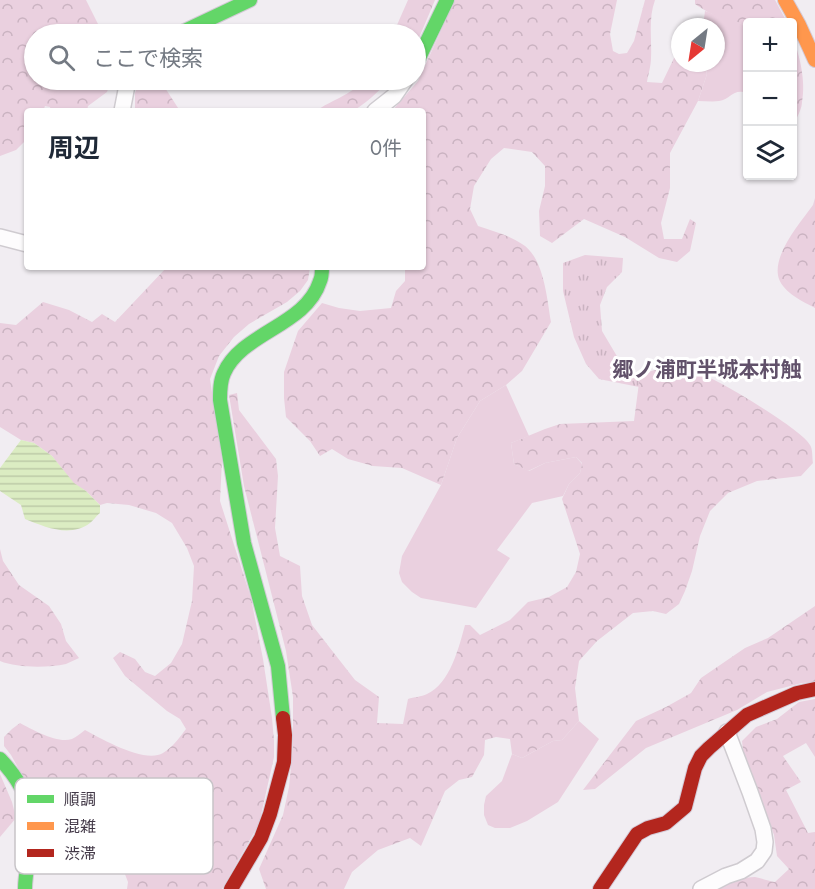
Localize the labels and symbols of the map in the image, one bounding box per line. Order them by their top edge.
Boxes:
north arrow [671,18,725,72]
district label: 郷ノ浦町半城本村触 [613,355,802,385]
legend [15,778,213,874]
text: 順調 [64,788,96,811]
text: 混雑 [64,815,96,838]
text: 渋滞 [64,842,96,865]

